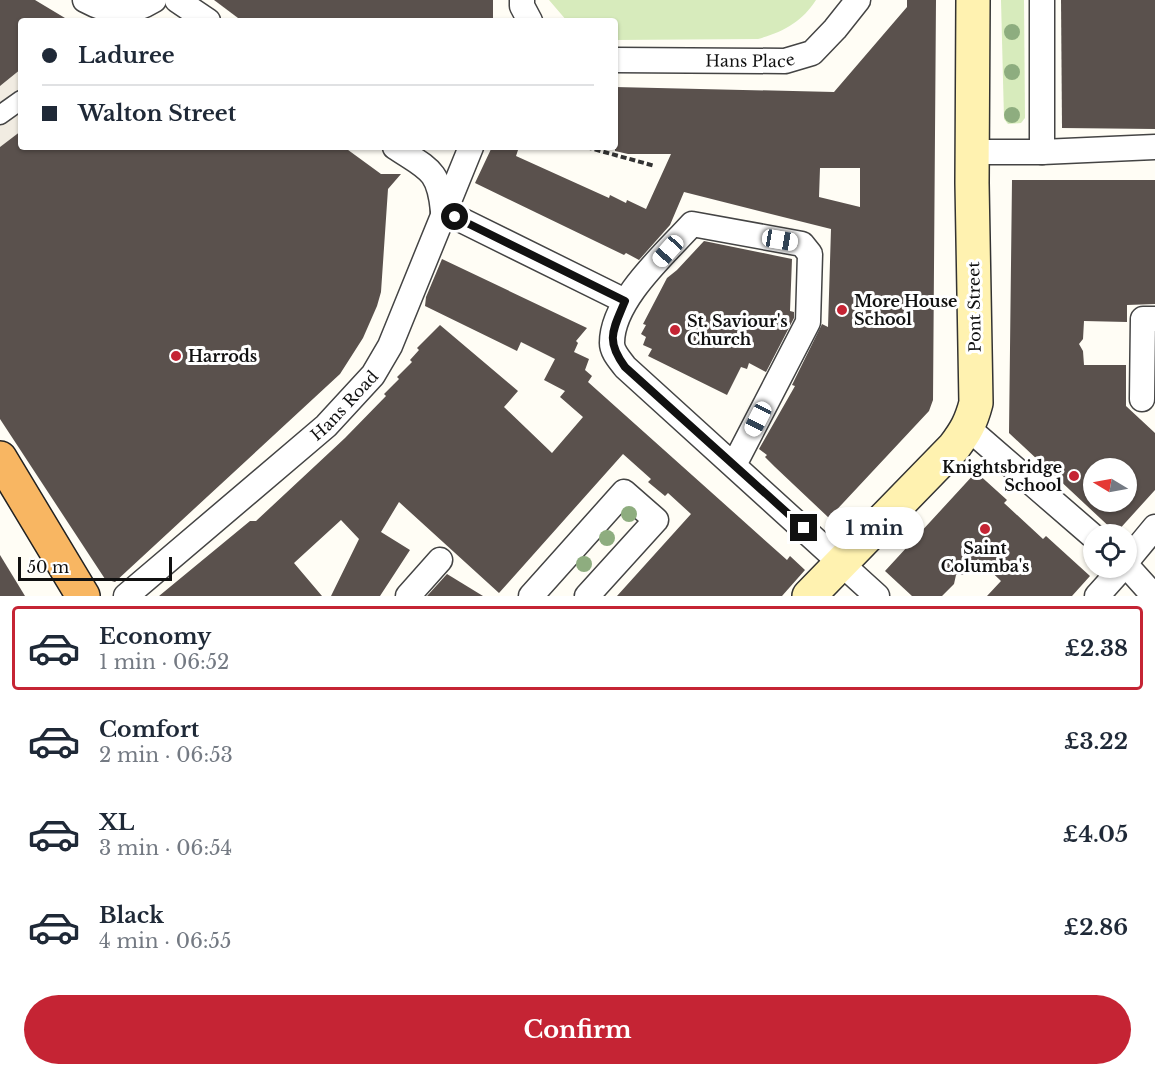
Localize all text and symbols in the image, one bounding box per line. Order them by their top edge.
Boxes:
text: Laduree [78,42,175,69]
street label: Hans Place [705,49,797,71]
text: Walton Street [78,100,236,127]
route start [441,203,468,230]
car [761,228,799,252]
car [649,232,687,270]
street label: Pont Street [963,261,985,353]
place label: More House School [854,291,957,329]
marker: More House School [835,303,849,317]
place label: St. Saviour's Church [687,311,788,349]
marker: St. Saviour's Church [668,323,682,337]
place label: Harrods [188,346,257,366]
marker: Harrods [169,349,183,363]
street label: Hans Road [307,366,382,445]
car [742,399,774,439]
place label: Knightsbridge School [942,457,1062,495]
north arrow [1083,458,1137,512]
map controls [1083,458,1137,578]
marker: Knightsbridge School [1067,469,1081,483]
callout: 1 min [825,507,924,549]
route end [790,514,817,541]
text: 1 min [846,516,903,540]
marker: Saint Columba's [978,522,992,536]
button: locate [1083,524,1137,578]
place label: Saint Columba's [941,538,1029,576]
scale bar [18,554,172,582]
text: 50 m [27,557,69,577]
icon: car [27,621,81,675]
text: Economy [99,623,211,650]
text: £2.38 [1064,635,1128,662]
text: 1 min · 06:52 [99,650,229,674]
icon: car [27,714,81,768]
text: Comfort [99,716,199,743]
text: £3.22 [1064,728,1128,755]
text: 2 min · 06:53 [99,743,233,767]
icon: car [27,807,81,861]
text: XL [99,809,134,836]
text: £4.05 [1063,821,1128,848]
text: 3 min · 06:54 [99,836,232,860]
icon: car [27,900,81,954]
text: Black [99,902,164,929]
text: £2.86 [1064,914,1128,941]
text: 4 min · 06:55 [99,929,231,953]
button: Confirm [24,995,1131,1064]

